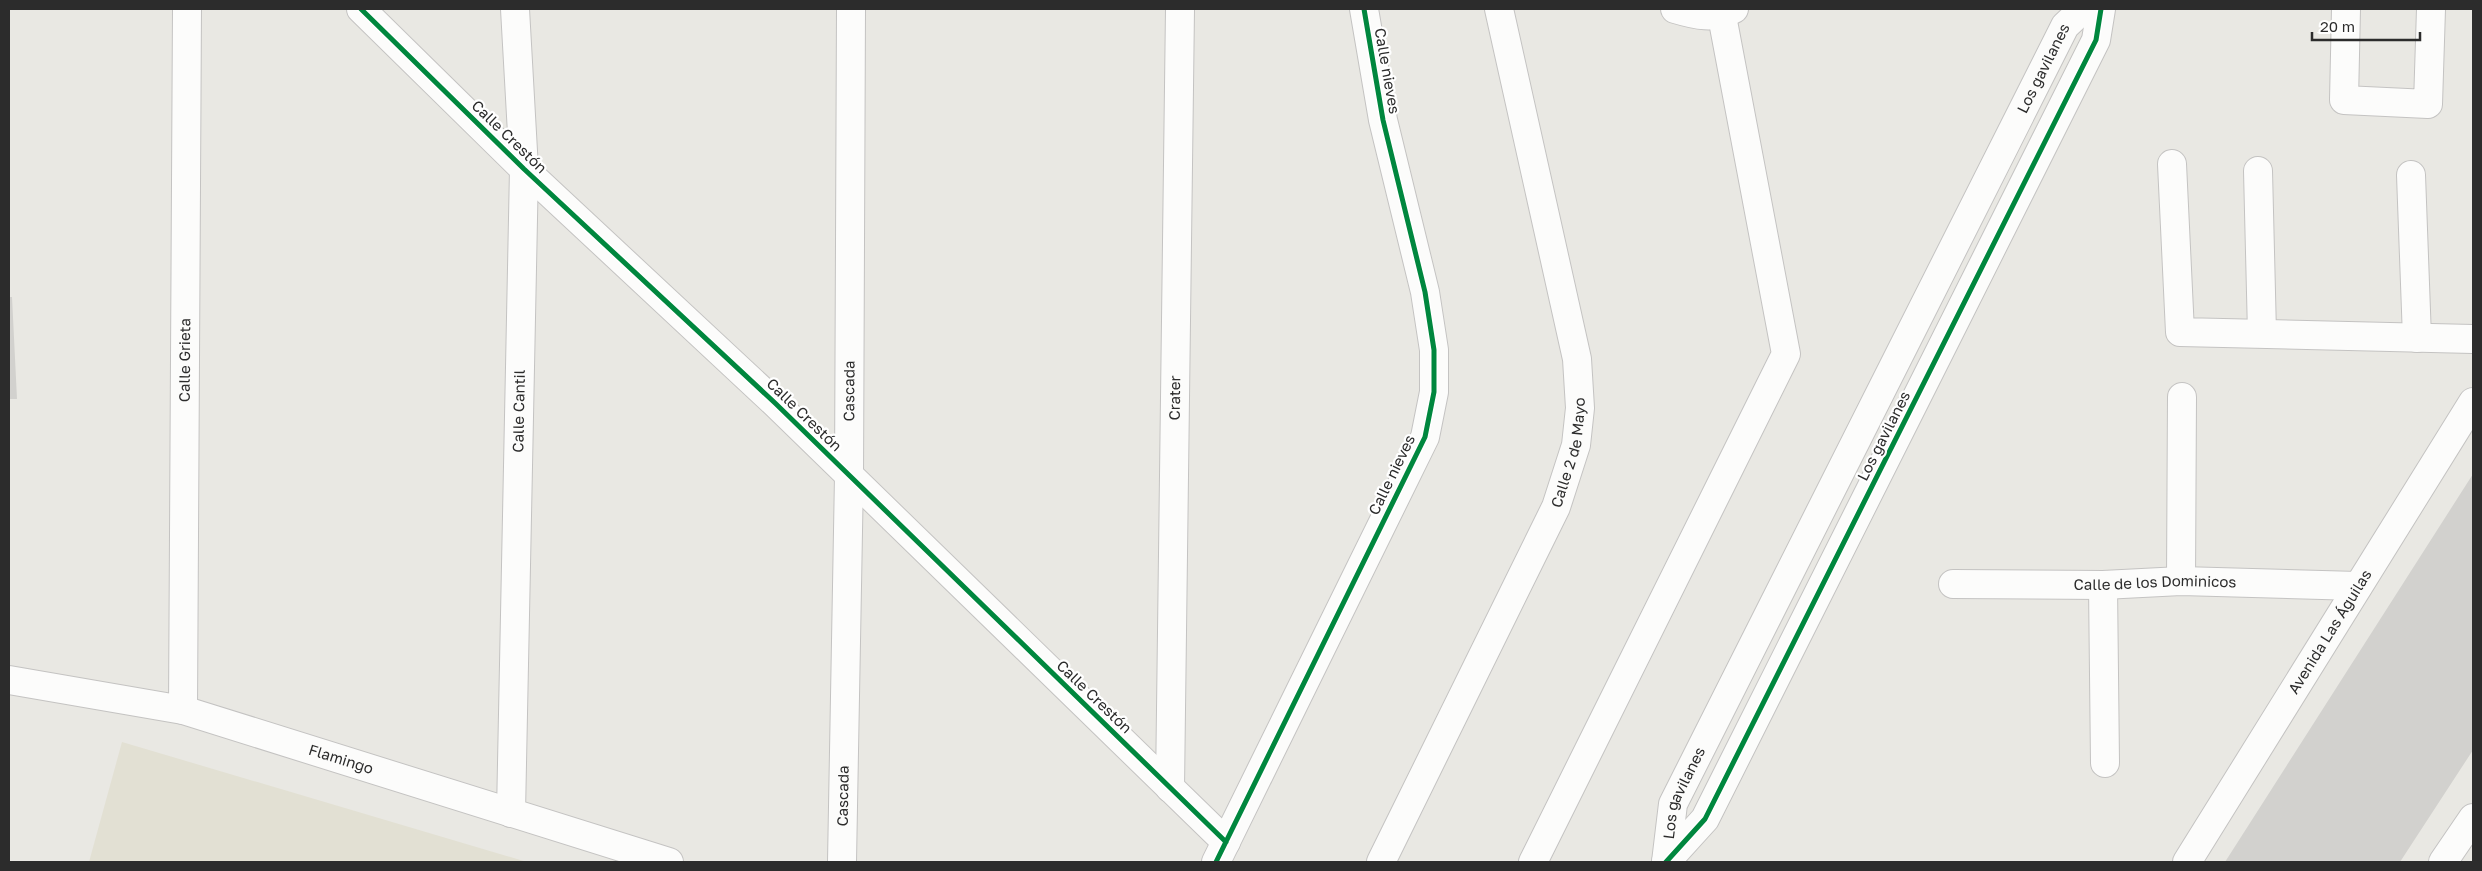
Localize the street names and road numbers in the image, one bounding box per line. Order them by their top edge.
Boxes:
street label: Los gavilanes [2013,20,2073,116]
street label: Calle nieves [1372,26,1404,115]
street label: Calle Crestón [468,96,551,177]
street label: Calle Grieta [175,318,193,402]
street label: Cascada [839,361,857,422]
street label: Calle Cantil [508,369,528,453]
street label: Calle Crestón [763,374,846,455]
street label: Crater [1165,375,1183,421]
street label: Los gavilanes [1853,388,1913,483]
street label: Calle 2 de Mayo [1546,397,1588,510]
street label: Calle nieves [1364,431,1418,518]
street label: Avenida Las Águilas [2284,566,2375,697]
street label: Calle de los Dominicos [2073,571,2237,593]
street label: Calle Crestón [1053,656,1136,737]
street label: Flamingo [307,740,376,777]
street label: Los gavilanes [1659,743,1708,840]
street label: Cascada [833,765,852,827]

